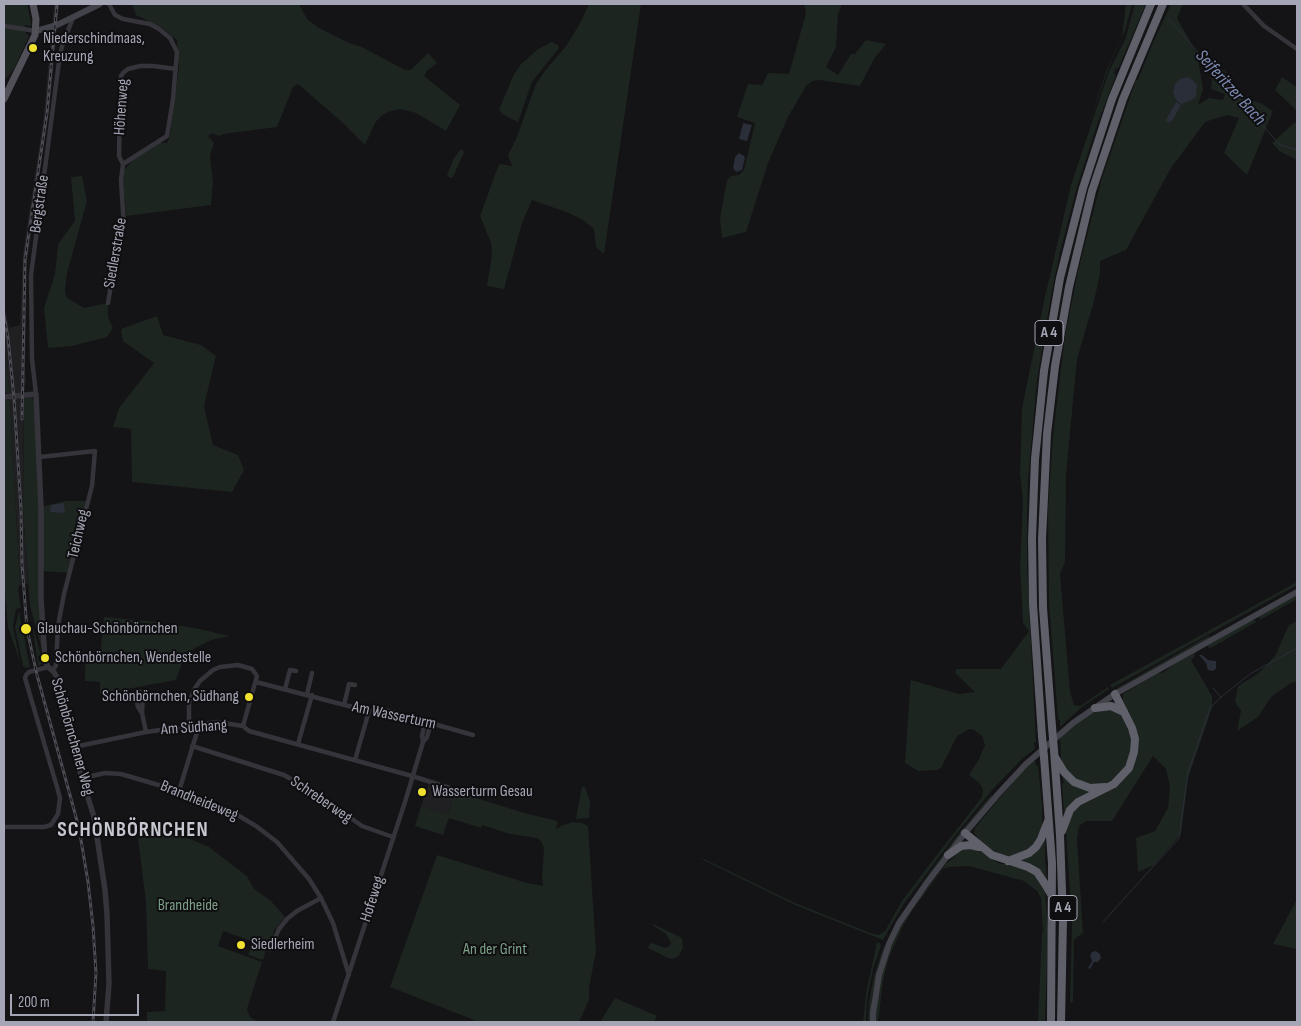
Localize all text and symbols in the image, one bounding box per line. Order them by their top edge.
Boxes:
place label: Niederschindmaas, Kreuzung [43,29,145,67]
marker: Niederschindmaas, Kreuzung [27,42,39,54]
water label: Seiferitzer Bach [1190,46,1270,130]
street label: Höhenweg [110,78,134,136]
street label: Bergstraße [26,174,54,234]
street label: Siedlerstraße [100,216,132,290]
road number: A 4 [1035,320,1063,346]
street label: Teichweg [64,508,94,560]
place label: Glauchau-Schönbörnchen [37,619,178,639]
marker: Glauchau-Schönbörnchen [19,622,33,636]
place label: Schönbörnchen, Wendestelle [55,648,211,668]
marker: Schönbörnchen, Wendestelle [39,652,51,664]
street label: Schönbörnchener Weg [46,676,98,798]
place label: Schönbörnchen, Südhang [102,687,239,707]
marker: Schönbörnchen, Südhang [243,691,255,703]
street label: Am Wasserturm [350,698,438,734]
street label: Am Südhang [160,716,228,740]
street label: Schreberweg [286,772,356,828]
street label: Brandheideweg [157,777,241,825]
place label: Wasserturm Gesau [432,782,533,802]
marker: Wasserturm Gesau [416,786,428,798]
district label: SCHÖNBÖRNCHEN [56,818,210,844]
street label: Hofeweg [357,874,389,924]
park label: Brandheide [158,896,218,916]
road number: A 4 [1049,896,1077,920]
place label: Siedlerheim [251,935,314,955]
marker: Siedlerheim [235,939,247,951]
park label: An der Grint [463,940,527,960]
scale bar [12,984,141,1016]
text: 200 m [18,993,50,1012]

